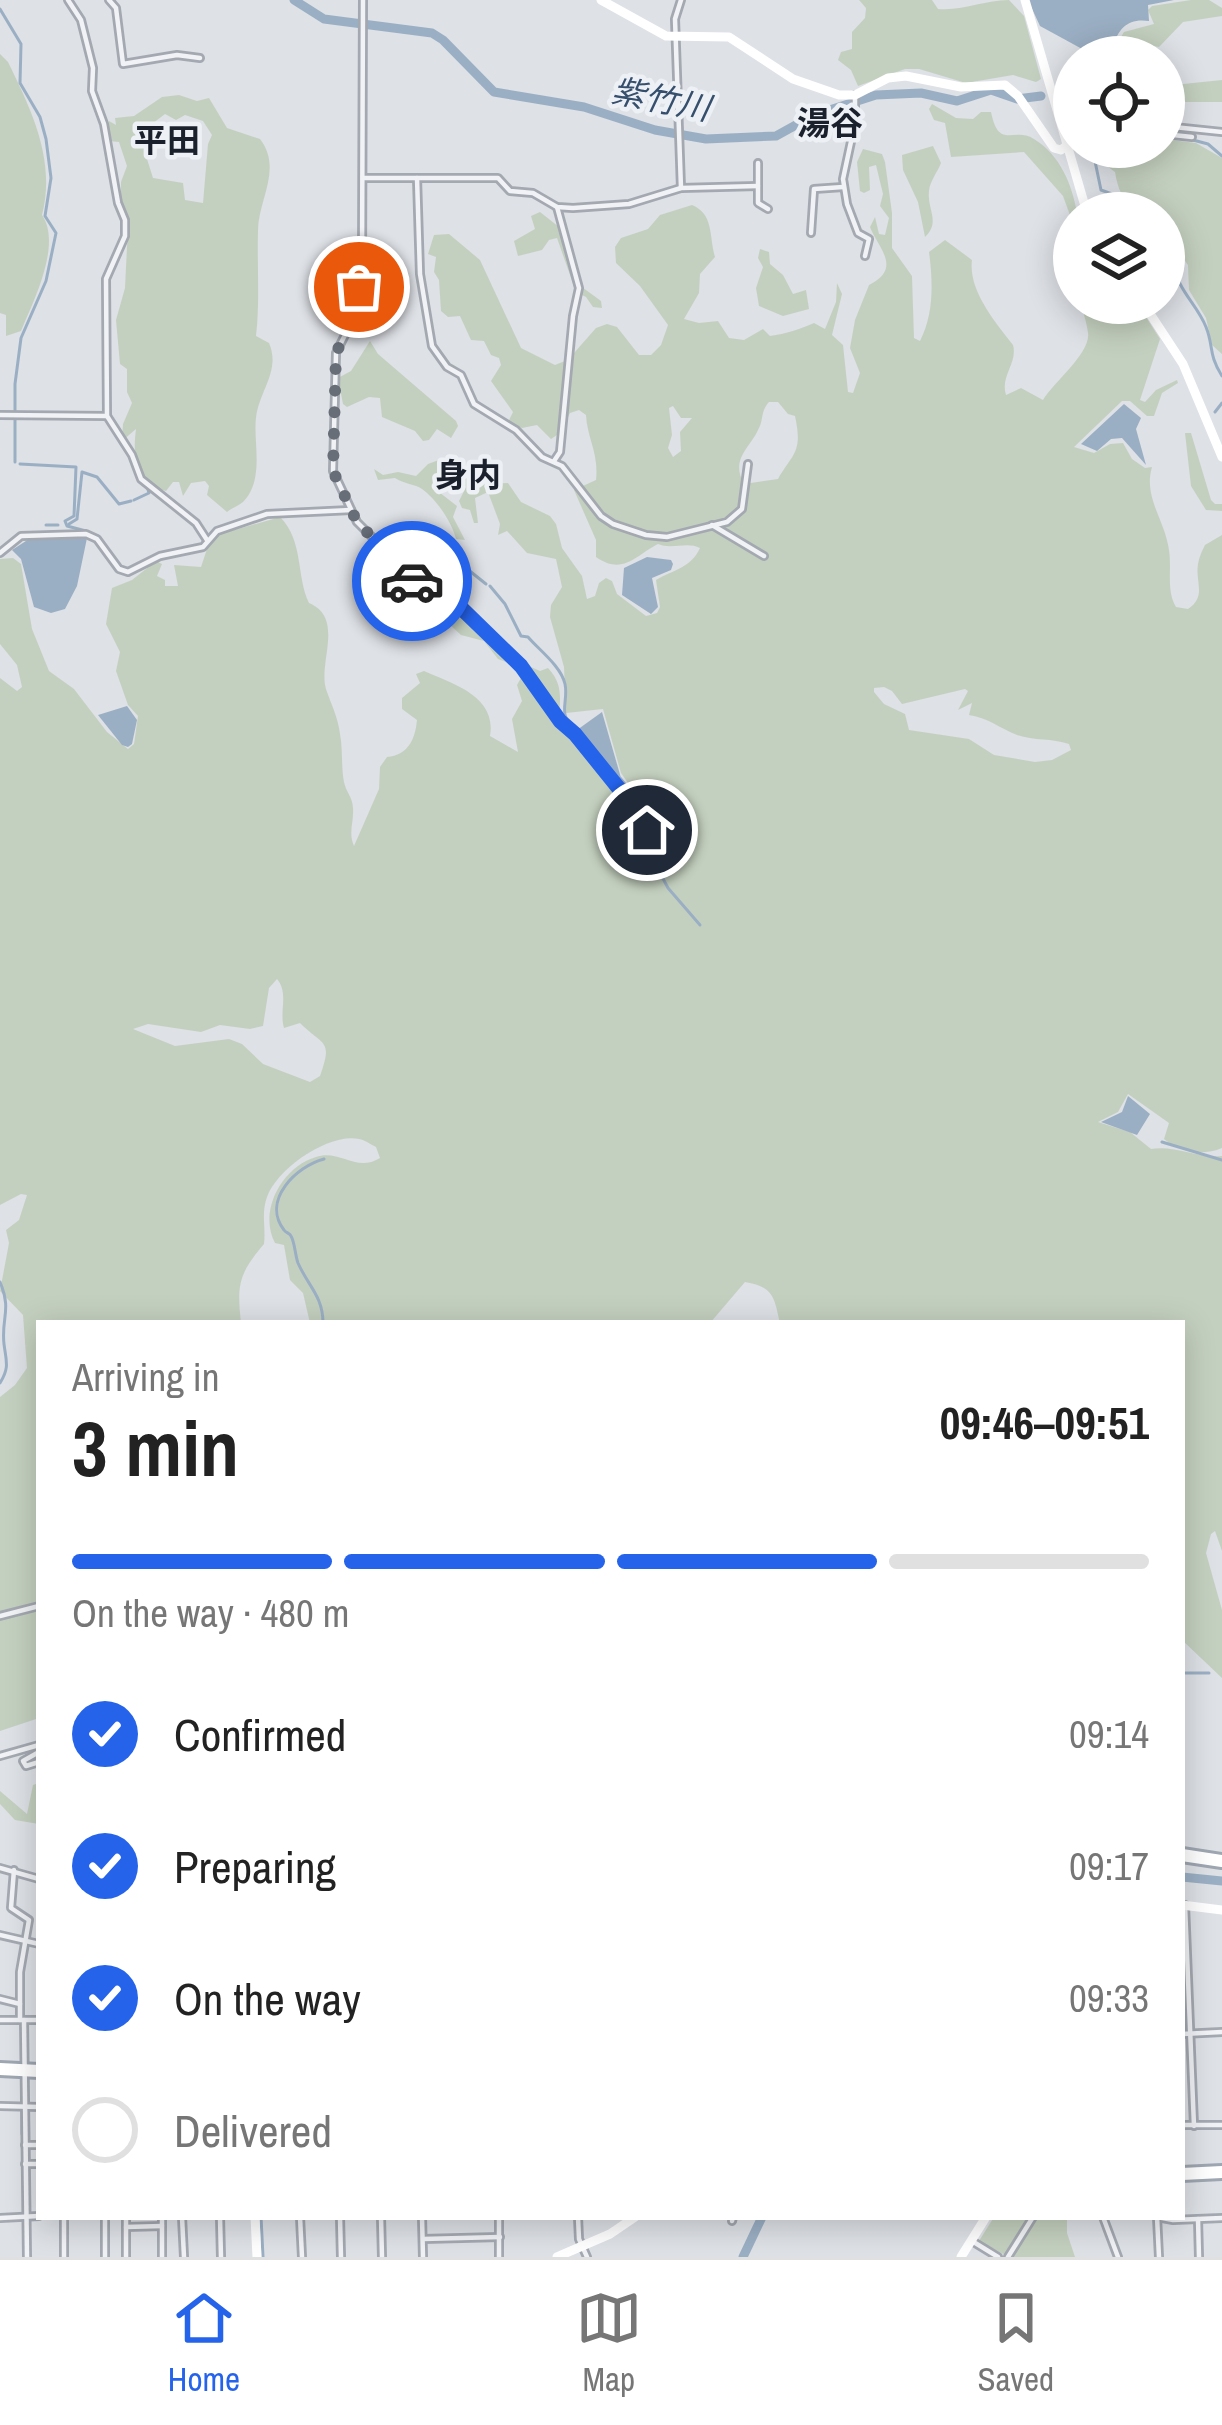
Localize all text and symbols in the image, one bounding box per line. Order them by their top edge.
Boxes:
map controls [1053,36,1185,324]
button: locate [1053,36,1185,168]
water label: 紫竹川 [608,68,717,131]
district label: 湯谷 [797,101,863,145]
district label: 平田 [134,118,200,162]
button: layers [1053,192,1185,324]
pin [308,236,410,338]
icon: bag [326,254,392,320]
district label: 身内 [435,453,501,497]
courier [352,521,472,641]
icon: car [379,548,445,614]
pin [596,779,698,881]
icon: home [614,797,680,863]
text: Arriving in [72,1351,220,1403]
text: 09:46–09:51 [940,1392,1149,1453]
text: 3 min [72,1395,239,1500]
text: On the way · 480 m [72,1587,349,1639]
icon: check [72,1701,138,1767]
text: Confirmed [174,1704,346,1765]
text: 09:14 [1069,1708,1149,1760]
icon: check [72,1833,138,1899]
text: Preparing [174,1836,336,1897]
text: 09:17 [1069,1840,1149,1892]
icon: check [72,1965,138,2031]
text: On the way [174,1968,361,2029]
text: 09:33 [1069,1972,1149,2024]
text: Delivered [174,2100,332,2161]
tab: Home [168,2285,240,2401]
tab: Map [576,2285,642,2401]
tab: Saved [977,2285,1054,2401]

